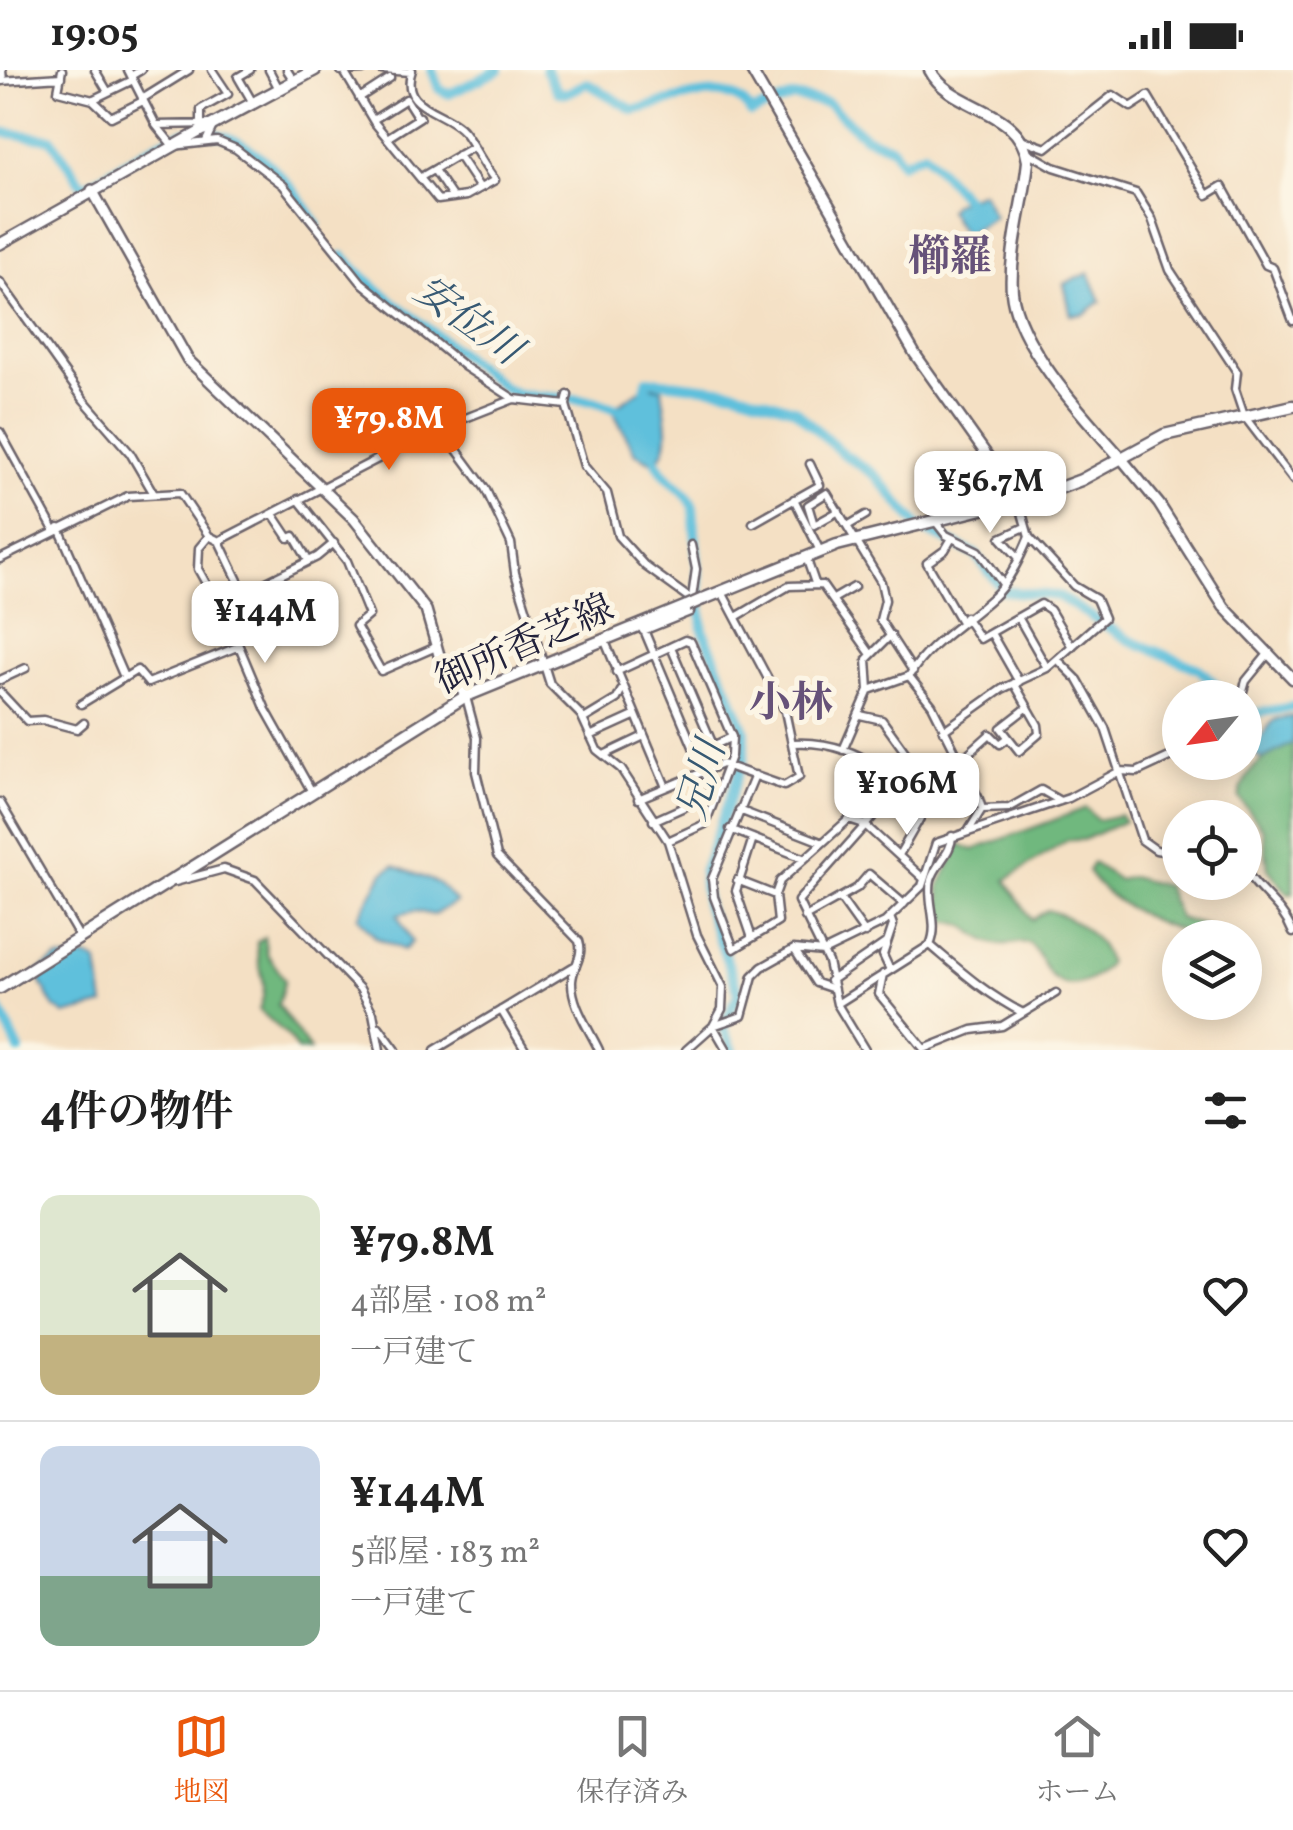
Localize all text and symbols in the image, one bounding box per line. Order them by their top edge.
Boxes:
text: 19:05 [50,9,139,62]
district label: 櫛羅 [908,230,992,289]
water label: 安位川 [402,264,535,383]
pin: ¥79.8M [308,388,470,473]
text: ¥79.8M [334,398,444,442]
pin: ¥56.7M [909,451,1071,536]
text: ¥56.7M [936,461,1044,505]
pin: ¥144M [195,581,335,666]
street label: 御所香芝線 [428,583,623,709]
text: ¥144M [214,591,316,635]
district label: 小林 [749,676,833,735]
north arrow [1162,680,1262,780]
map controls [1162,680,1262,1020]
water label: 兄川 [666,731,743,827]
pin: ¥106M [837,753,977,838]
text: ¥106M [856,763,958,807]
button: locate [1162,800,1262,900]
button: layers [1162,920,1262,1020]
icon: filters [1198,1083,1253,1138]
text: 4件の物件 [40,1085,233,1144]
text: ¥79.8M [350,1215,494,1274]
icon: home [120,1235,240,1355]
icon: heart [1198,1268,1253,1323]
text: 4部屋 · 108 m² [350,1281,547,1325]
text: 一戸建て [350,1332,478,1376]
text: ¥144M [350,1466,485,1525]
icon: home [120,1486,240,1606]
icon: heart [1198,1519,1253,1574]
text: 5部屋 · 183 m² [350,1532,540,1576]
text: 一戸建て [350,1583,478,1627]
tab: 地図 [173,1709,230,1813]
tab: 保存済み [576,1709,689,1813]
tab: ホーム [1035,1709,1120,1813]

